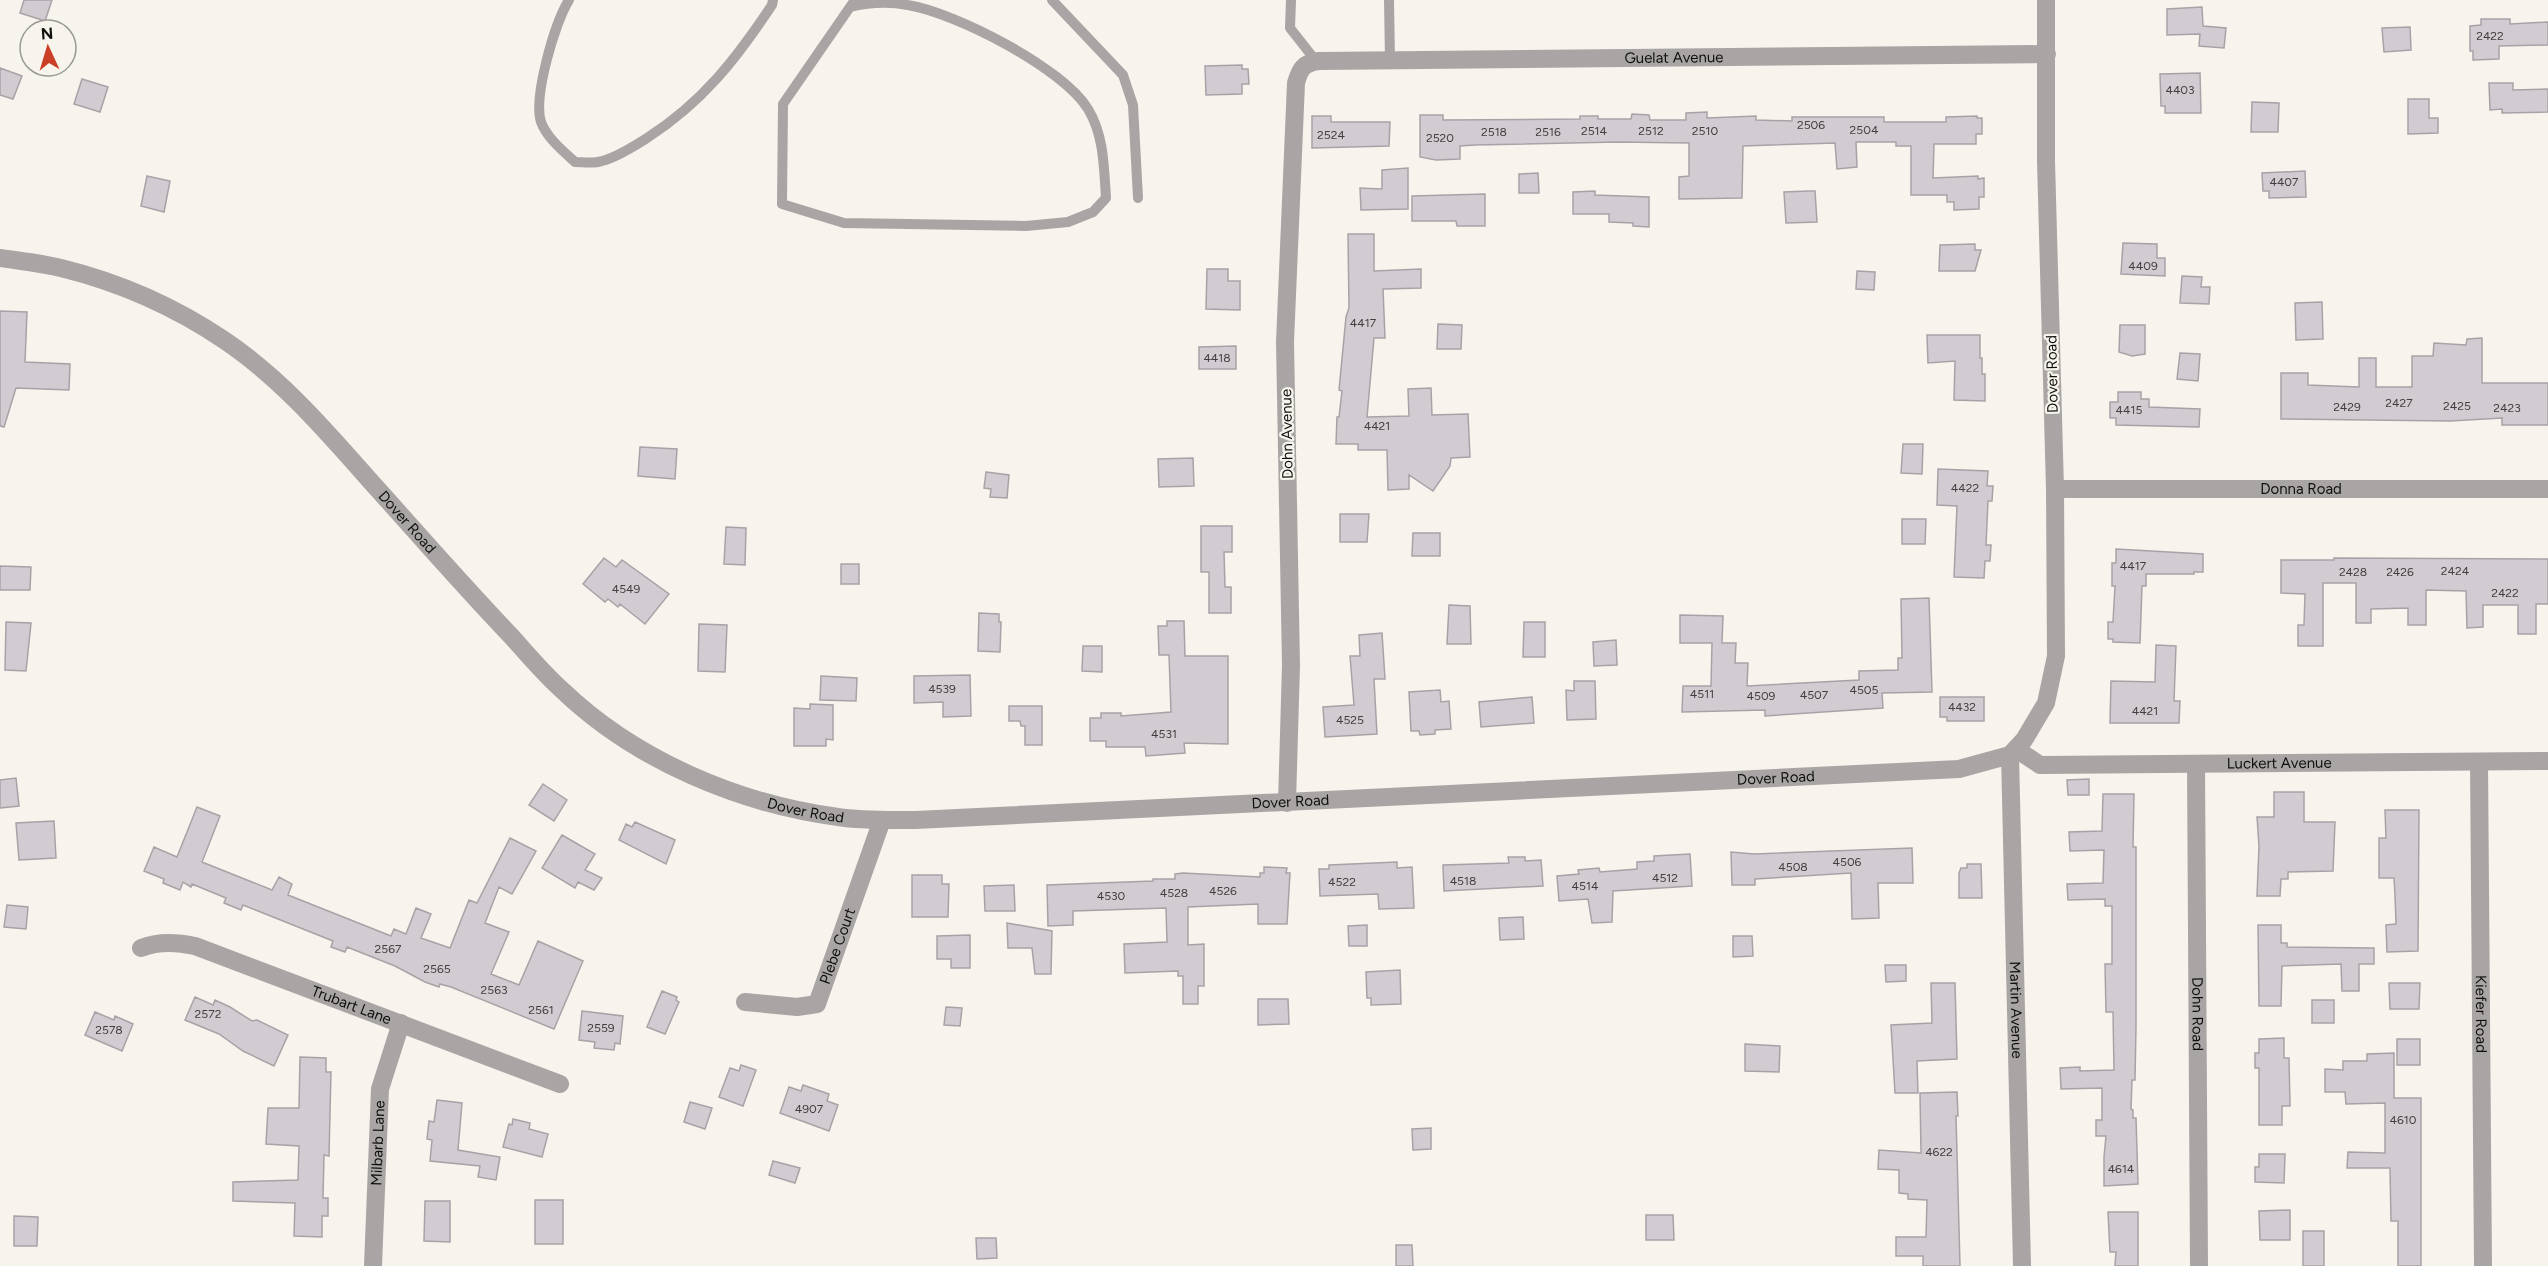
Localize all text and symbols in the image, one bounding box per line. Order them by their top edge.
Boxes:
north arrow [18,18,78,78]
text: N [40,24,54,43]
house number: 2422 [2476,29,2504,43]
street label: Guelat Avenue [1624,48,1724,67]
house number: 4403 [2165,83,2195,97]
house number: 2506 [1797,118,1825,132]
house number: 2504 [1850,123,1879,137]
house number: 2514 [1581,124,1608,138]
house number: 2512 [1638,124,1664,138]
house number: 2510 [1692,124,1718,138]
house number: 2518 [1481,125,1507,139]
house number: 2516 [1535,125,1561,139]
house number: 2524 [1317,128,1345,142]
house number: 2520 [1426,131,1454,145]
house number: 4407 [2269,175,2299,189]
house number: 4409 [2128,259,2158,273]
house number: 4417 [1350,316,1377,330]
street label: Dover Road [2042,335,2062,413]
house number: 4418 [1203,351,1231,365]
street label: Dohn Avenue [1277,389,1297,479]
house number: 2427 [2385,396,2413,410]
house number: 2425 [2443,399,2471,413]
house number: 2429 [2333,400,2361,414]
house number: 2423 [2493,401,2521,415]
house number: 4415 [2116,403,2142,417]
house number: 4421 [1364,419,1390,433]
street label: Donna Road [2260,480,2342,498]
house number: 4422 [1951,481,1979,495]
street label: Dover Road [374,487,440,557]
house number: 4417 [2120,559,2147,573]
house number: 2424 [2441,564,2470,578]
house number: 2428 [2339,565,2367,579]
house number: 2426 [2386,565,2414,579]
house number: 4549 [612,582,640,596]
house number: 2422 [2491,586,2519,600]
house number: 4539 [928,682,956,696]
house number: 4505 [1850,683,1879,697]
house number: 4511 [1690,687,1714,701]
house number: 4507 [1800,688,1829,702]
house number: 4509 [1747,689,1776,703]
house number: 4432 [1948,700,1976,714]
house number: 4421 [2132,704,2158,718]
house number: 4525 [1336,713,1364,727]
house number: 4531 [1151,727,1177,741]
street label: Luckert Avenue [2227,754,2332,773]
street label: Dover Road [1736,767,1815,789]
street label: Dover Road [1251,791,1330,813]
street label: Dover Road [765,794,845,827]
house number: 4506 [1833,855,1862,869]
house number: 4508 [1778,860,1808,874]
house number: 4512 [1652,871,1678,885]
house number: 4518 [1450,874,1476,888]
house number: 4522 [1328,875,1356,889]
house number: 4514 [1572,879,1599,893]
house number: 4526 [1209,884,1237,898]
house number: 4528 [1160,886,1188,900]
house number: 4530 [1097,889,1126,903]
street label: Plebe Court [816,905,859,986]
house number: 2567 [375,942,402,956]
street label: Martin Avenue [2006,961,2026,1059]
house number: 2565 [423,962,451,976]
street label: Kiefer Road [2472,975,2490,1053]
street label: Dohn Road [2188,977,2207,1051]
street label: Trubart Lane [309,982,394,1028]
house number: 2563 [481,983,507,997]
house number: 2561 [528,1003,554,1017]
house number: 2572 [195,1007,221,1021]
house number: 2559 [587,1021,615,1035]
house number: 2578 [95,1023,123,1037]
street label: Milbarb Lane [367,1100,389,1186]
house number: 4907 [795,1102,824,1116]
house number: 4610 [2390,1113,2417,1127]
house number: 4622 [1925,1145,1953,1159]
house number: 4614 [2108,1162,2135,1176]

